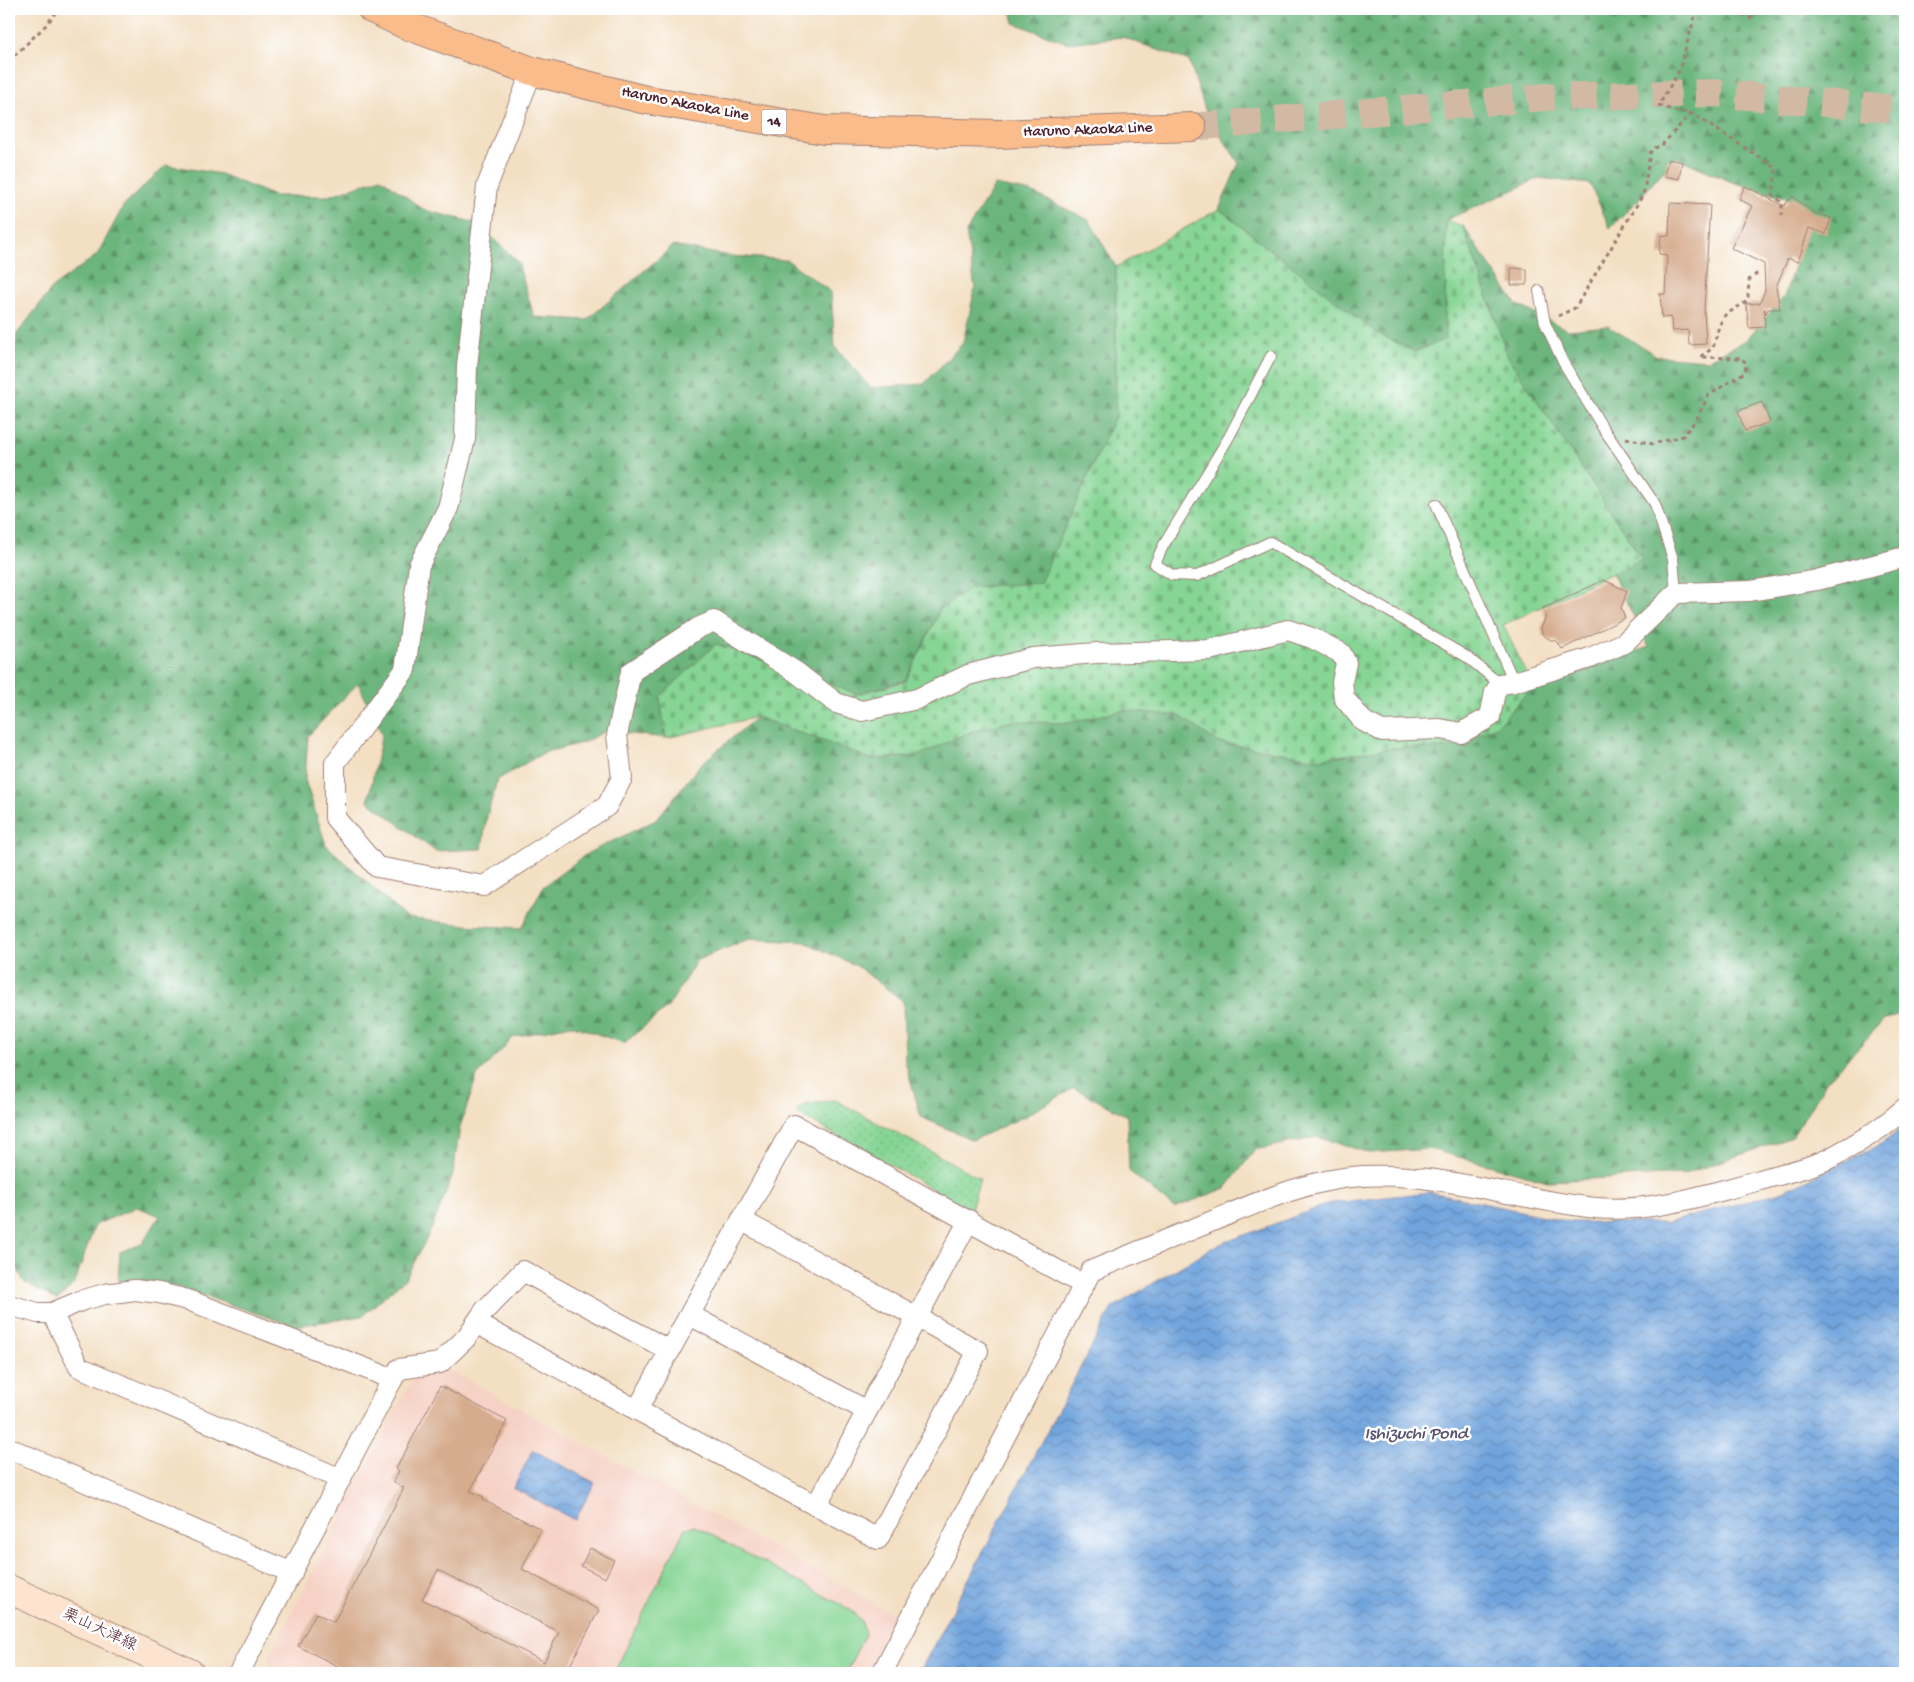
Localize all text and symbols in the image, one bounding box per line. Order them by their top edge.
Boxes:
street label: Haruno Akaoka Line [620,83,751,127]
road number: 14 [762,110,786,134]
street label: Haruno Akaoka Line [1023,119,1154,143]
water label: Ishizuchi Pond [1364,1424,1470,1445]
street label: 栗山大津線 [59,1604,140,1657]

